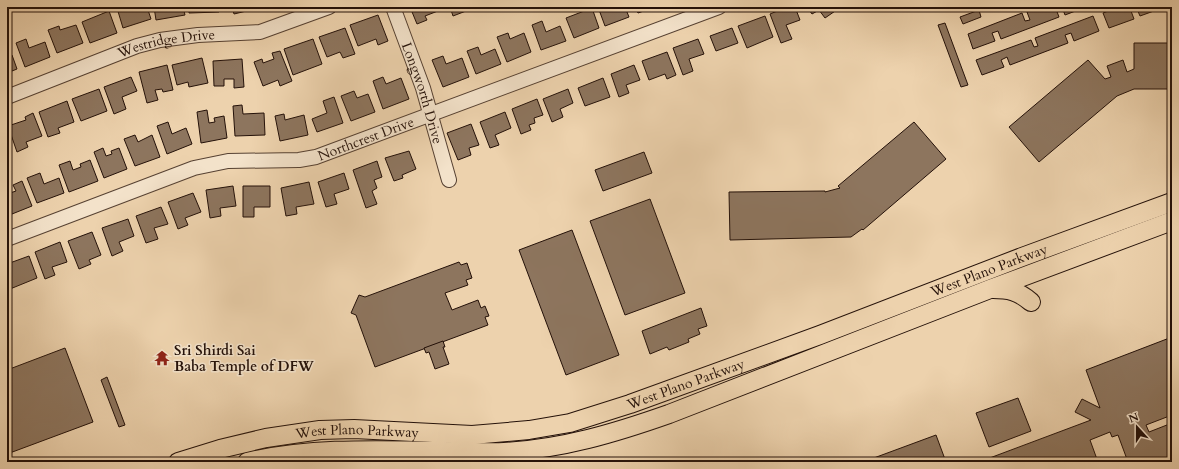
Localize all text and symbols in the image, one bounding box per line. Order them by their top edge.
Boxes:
street label: Westridge Drive [114,25,215,63]
street label: Longworth Drive [397,40,448,146]
street label: Northcrest Drive [315,112,416,165]
street label: West Plano Parkway [927,239,1051,301]
place label: Sri Shirdi Sai Baba Temple of DFW [174,341,315,376]
temple icon: Sri Shirdi Sai Baba Temple of DFW [153,349,171,367]
street label: West Plano Parkway [623,354,748,414]
north arrow [1117,407,1157,447]
text: N [1126,409,1141,427]
street label: West Plano Parkway [293,419,420,443]

